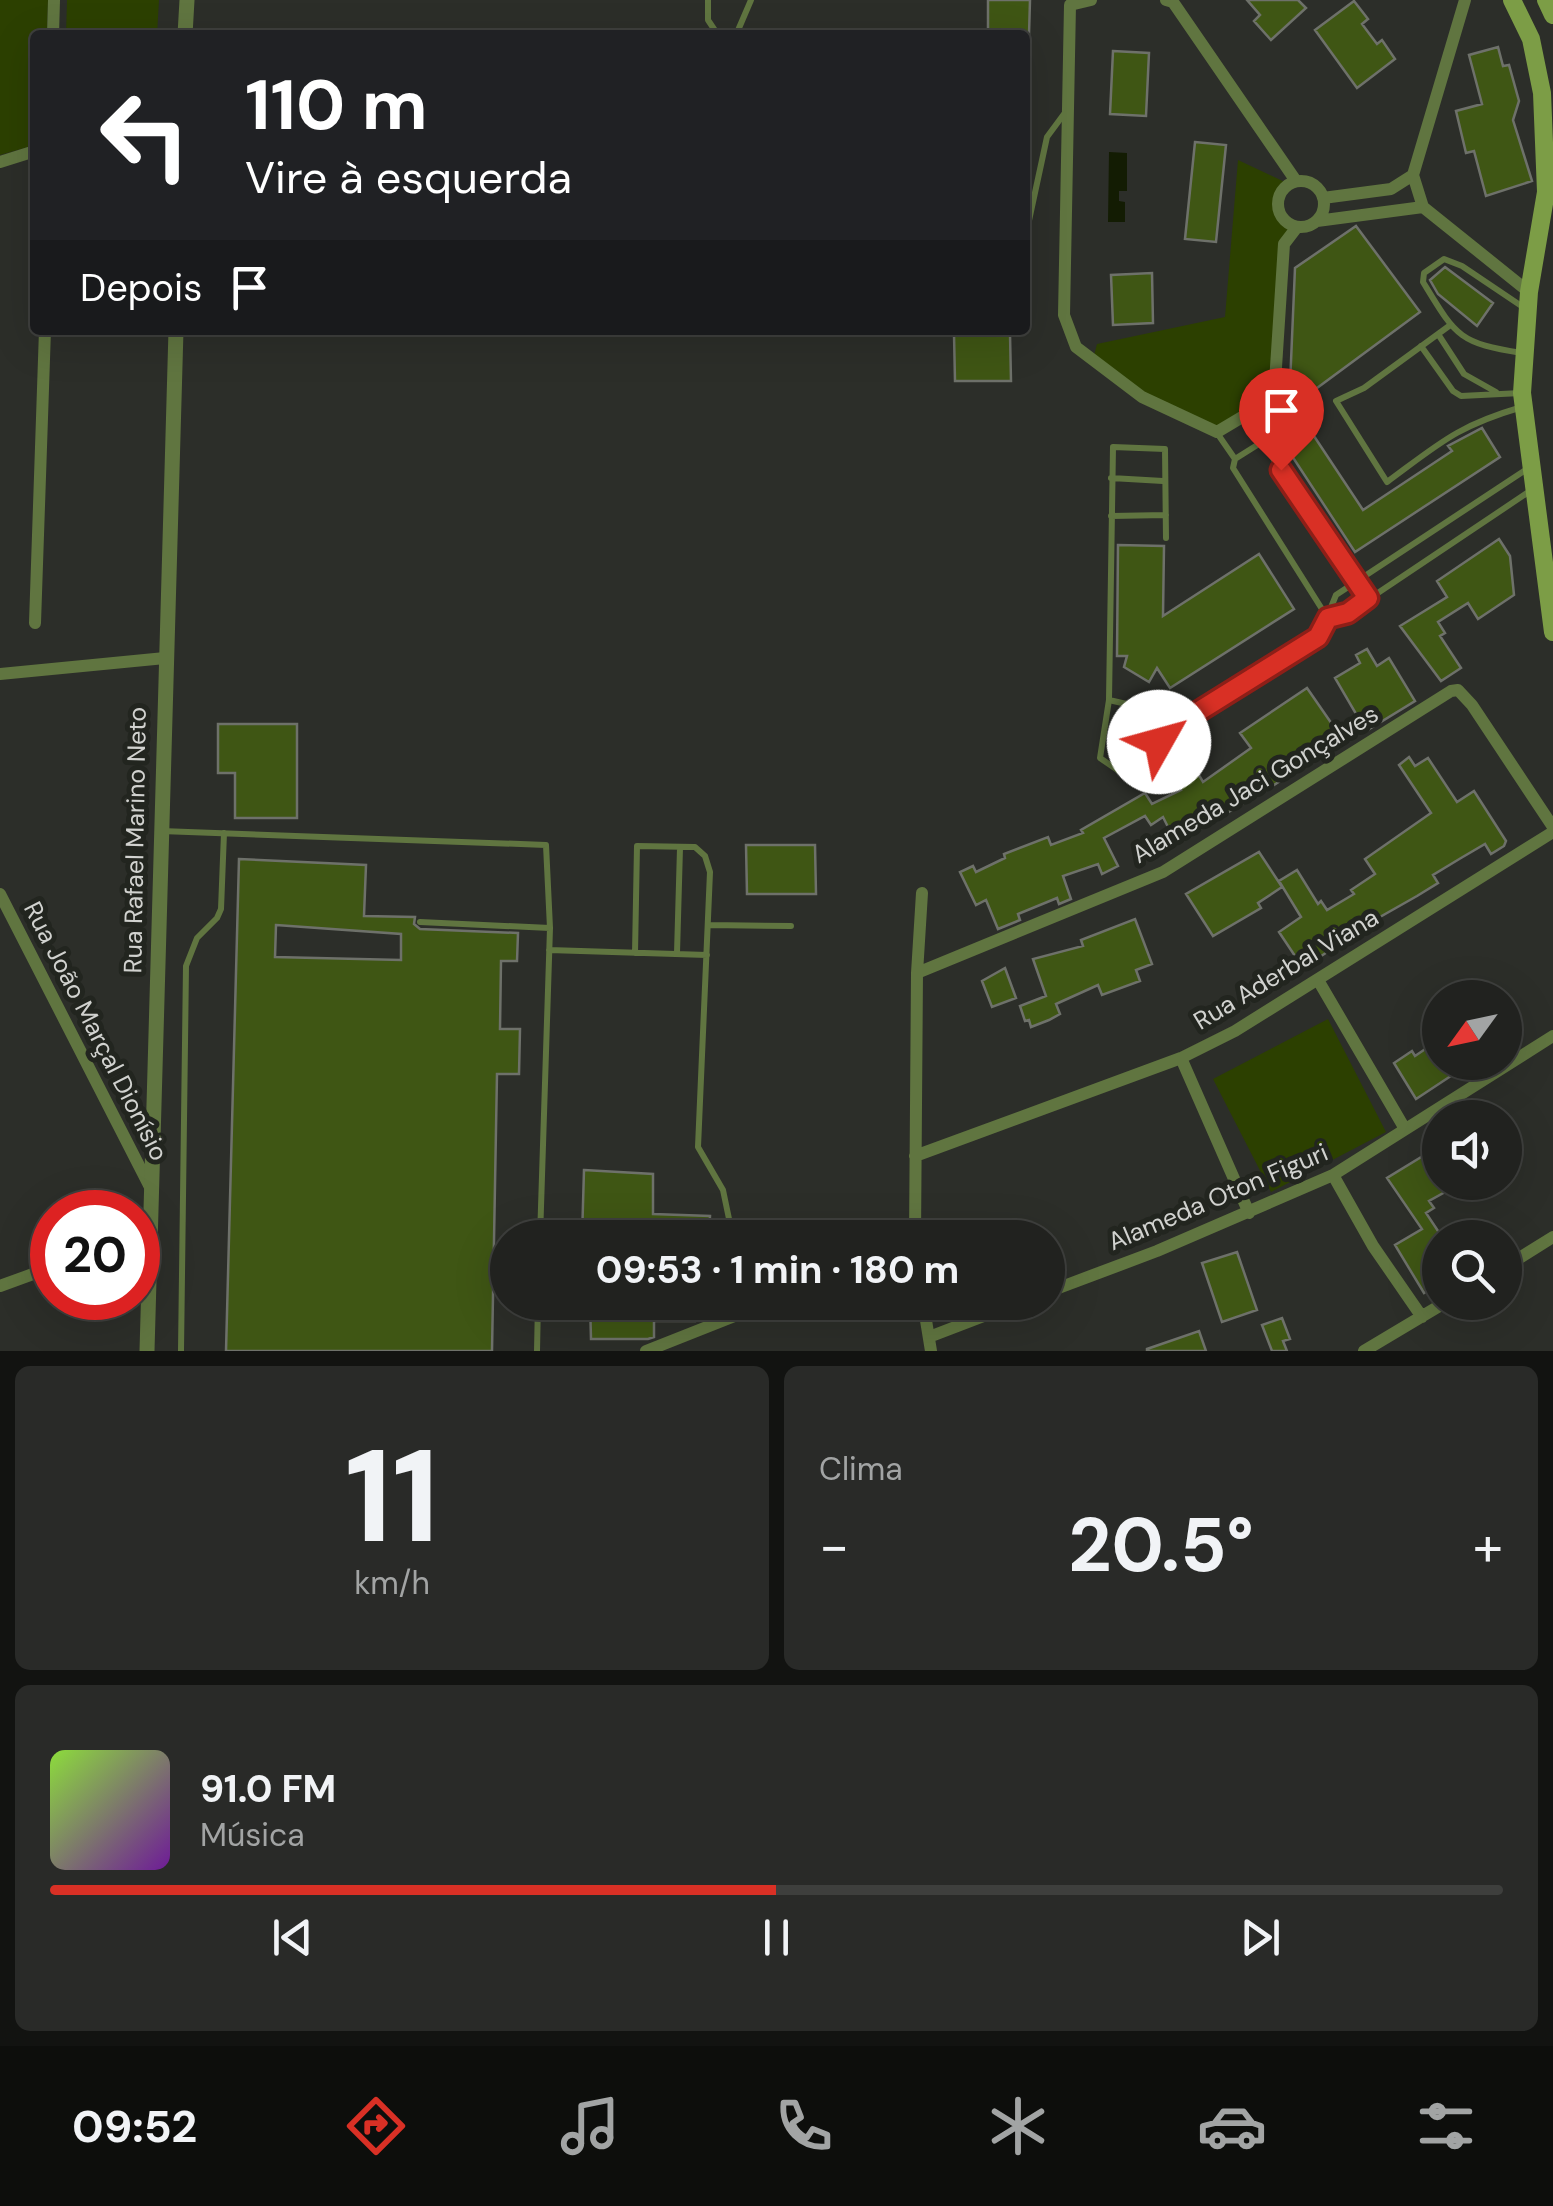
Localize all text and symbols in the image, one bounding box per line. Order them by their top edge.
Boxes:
text: 110 m [245,60,428,151]
icon: left [80,70,210,200]
text: Vire à esquerda [245,148,572,207]
icon: arrive [222,260,277,315]
text: Depois [80,263,202,313]
pin [1239,368,1324,471]
icon: arrive [1254,383,1309,438]
position arrow [1107,690,1211,794]
street label: Alameda Jaci Gonçalves [1126,697,1384,871]
street label: Rua Rafael Marino Neto [116,706,154,974]
street label: Rua João Marçal Dionísio [16,896,176,1166]
street label: Rua Aderbal Viana [1187,901,1385,1037]
north arrow [1422,980,1522,1080]
map controls [1422,980,1522,1320]
button: sound [1422,1100,1522,1200]
street label: Alameda Oton Figuri [1103,1136,1333,1258]
speed limit sign: 20 [30,1190,160,1320]
button: search [1422,1220,1522,1320]
text: 09:53 · 1 min · 180 m [596,1245,959,1295]
text: 11 [345,1412,439,1581]
text: Clima [819,1448,903,1490]
text: 20.5° [1068,1497,1254,1594]
text: − [819,1510,849,1582]
text: + [1473,1510,1503,1582]
text: km/h [354,1562,430,1604]
text: 91.0 FM [200,1764,336,1814]
text: Música [200,1814,305,1856]
icon: previous [265,1910,320,1965]
icon: pause [749,1910,804,1965]
icon: next [1233,1910,1288,1965]
icon: directions [341,2091,411,2161]
icon: music [555,2091,625,2161]
icon: phone [769,2091,839,2161]
icon: climate [983,2091,1053,2161]
icon: car [1197,2091,1267,2161]
icon: filters [1411,2091,1481,2161]
text: 09:52 [72,2097,197,2156]

